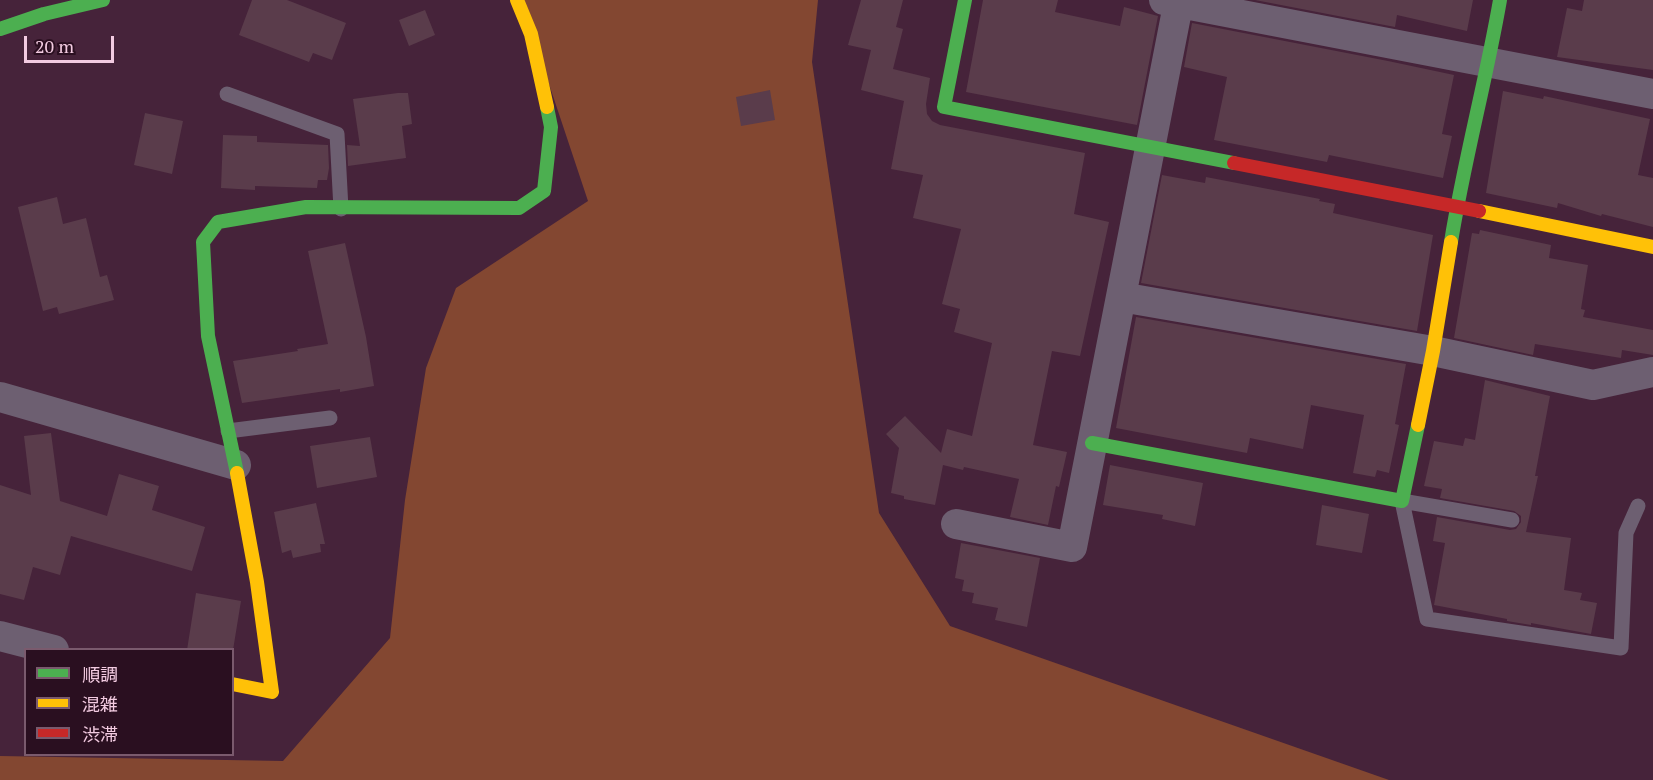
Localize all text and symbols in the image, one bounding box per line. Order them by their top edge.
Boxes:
scale bar [27,24,117,62]
text: 20 m [35,34,74,58]
legend [24,648,234,756]
text: 順調 [82,662,118,686]
text: 混雑 [82,692,118,716]
text: 渋滞 [82,722,118,746]

